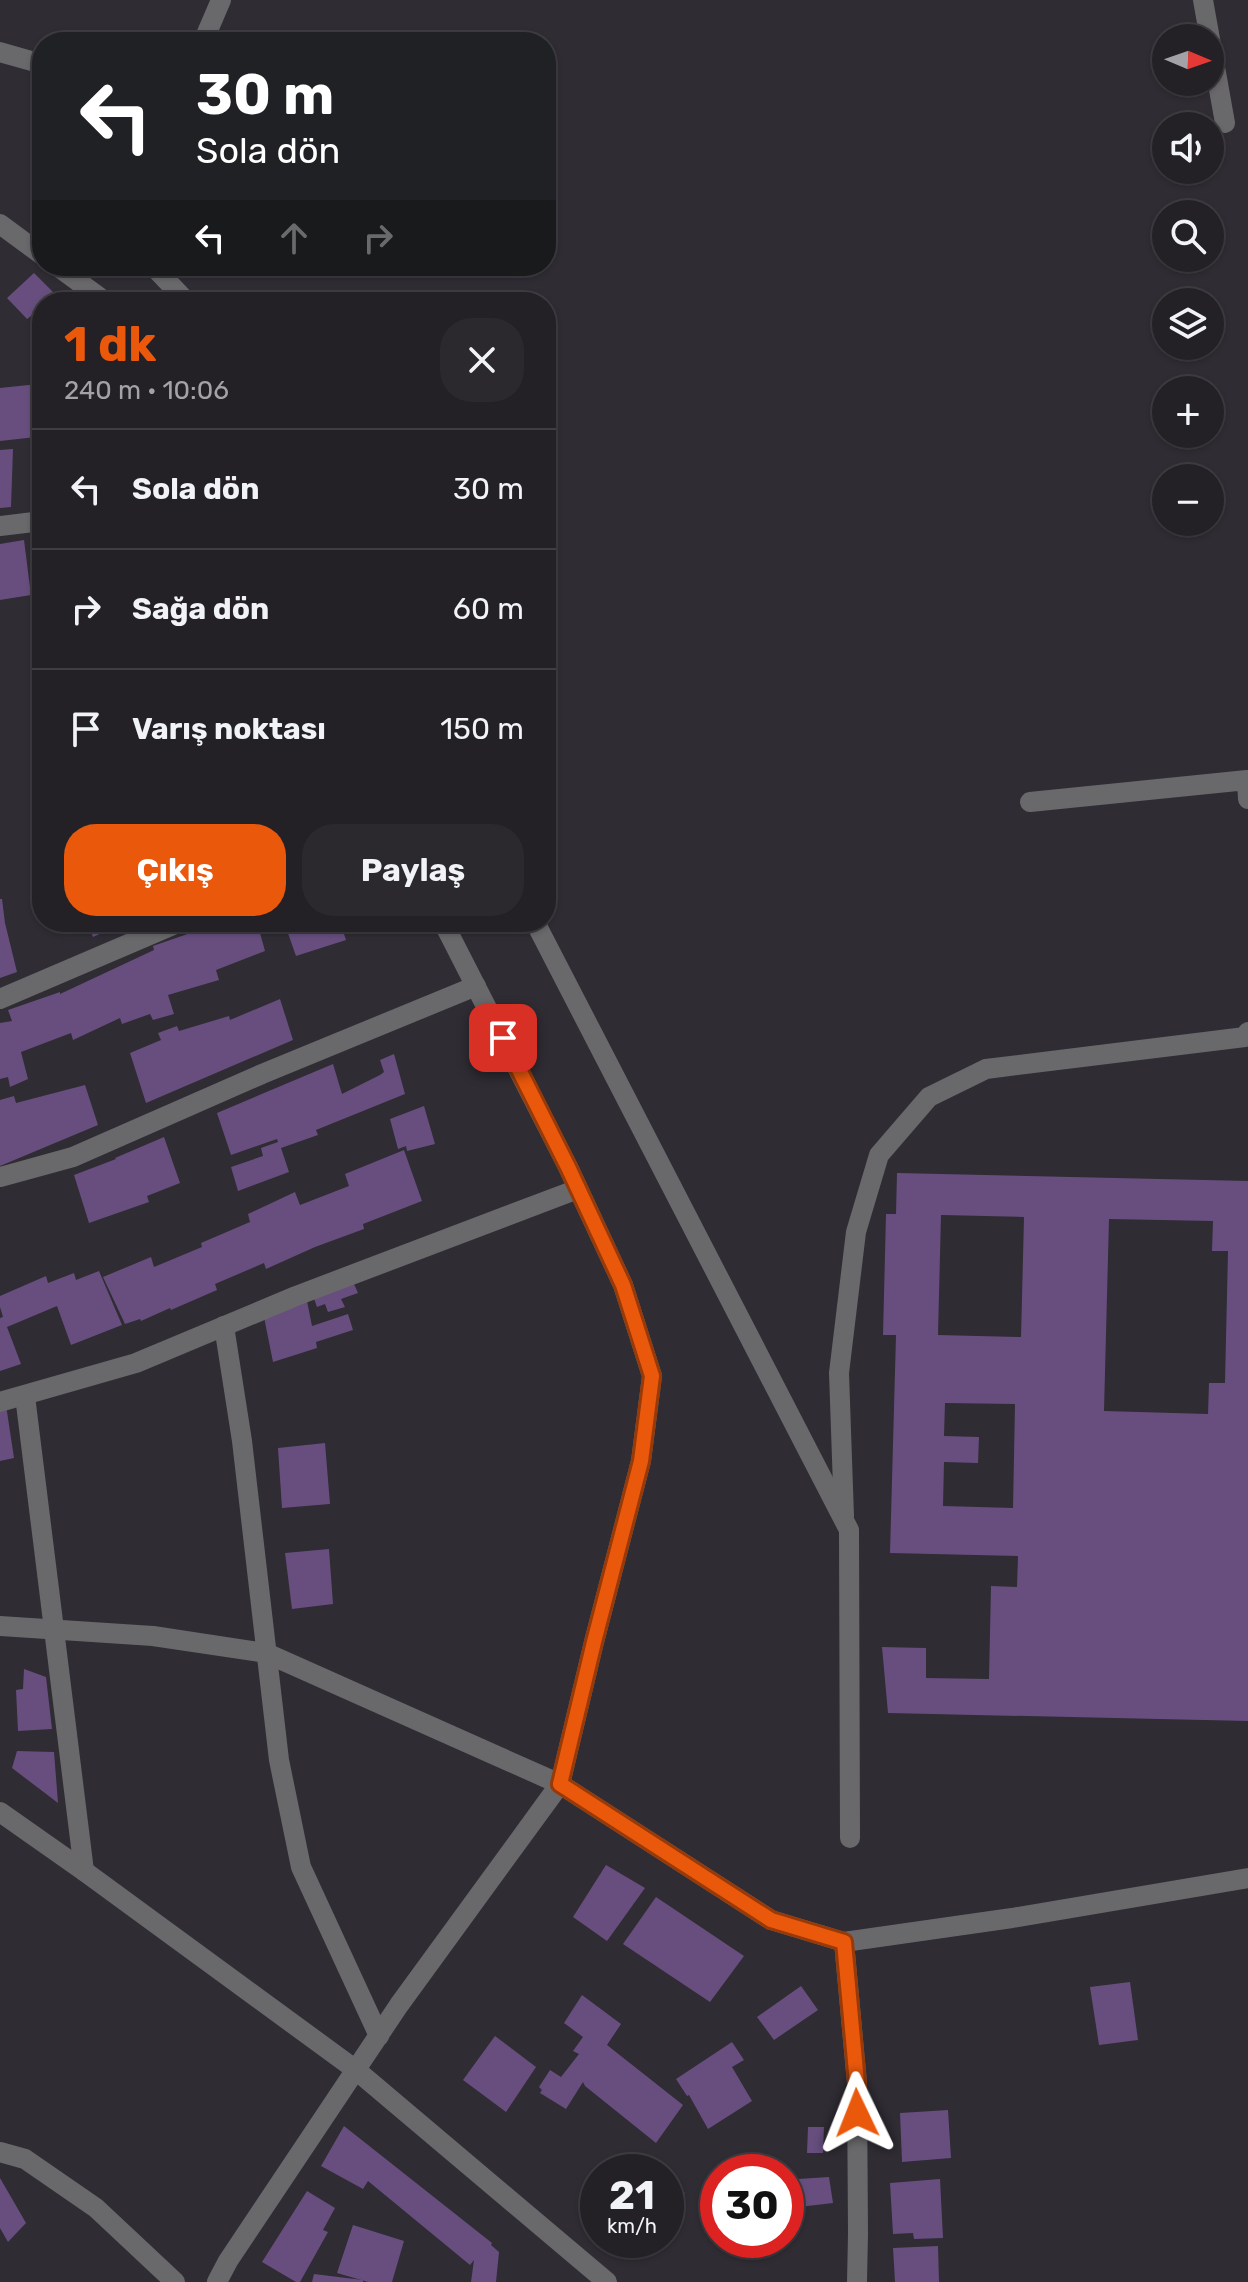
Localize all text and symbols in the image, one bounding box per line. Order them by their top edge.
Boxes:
north arrow [1152,24,1224,96]
map controls [1152,24,1224,536]
text: 30 m [196,62,334,128]
icon: left [64,64,168,168]
button: sound [1152,112,1224,184]
text: Sola dön [196,129,340,172]
button: search [1152,200,1224,272]
icon: left [188,216,232,260]
icon: ahead [272,216,316,260]
icon: right [356,216,400,260]
button: layers [1152,288,1224,360]
text: 1 dk [64,316,156,373]
button: close [440,318,524,402]
text: 240 m · 10:06 [64,375,229,406]
button: + [1152,376,1224,448]
button: − [1152,464,1224,536]
icon: left [64,467,108,511]
text: Sola dön [132,471,259,507]
text: 30 m [453,471,524,507]
icon: right [64,587,108,631]
text: Sağa dön [132,591,269,627]
text: 60 m [453,591,524,627]
icon: arrive [64,707,108,751]
text: Varış noktası [132,711,326,747]
text: 150 m [440,711,524,747]
button: Çıkış [64,824,286,916]
button: Paylaş [302,824,524,916]
pin [469,1004,537,1072]
icon: arrive [481,1016,525,1060]
position arrow [815,2071,899,2155]
speed limit sign: 30 [700,2154,804,2258]
text: 21 [609,2172,655,2219]
text: km/h [607,2214,657,2238]

